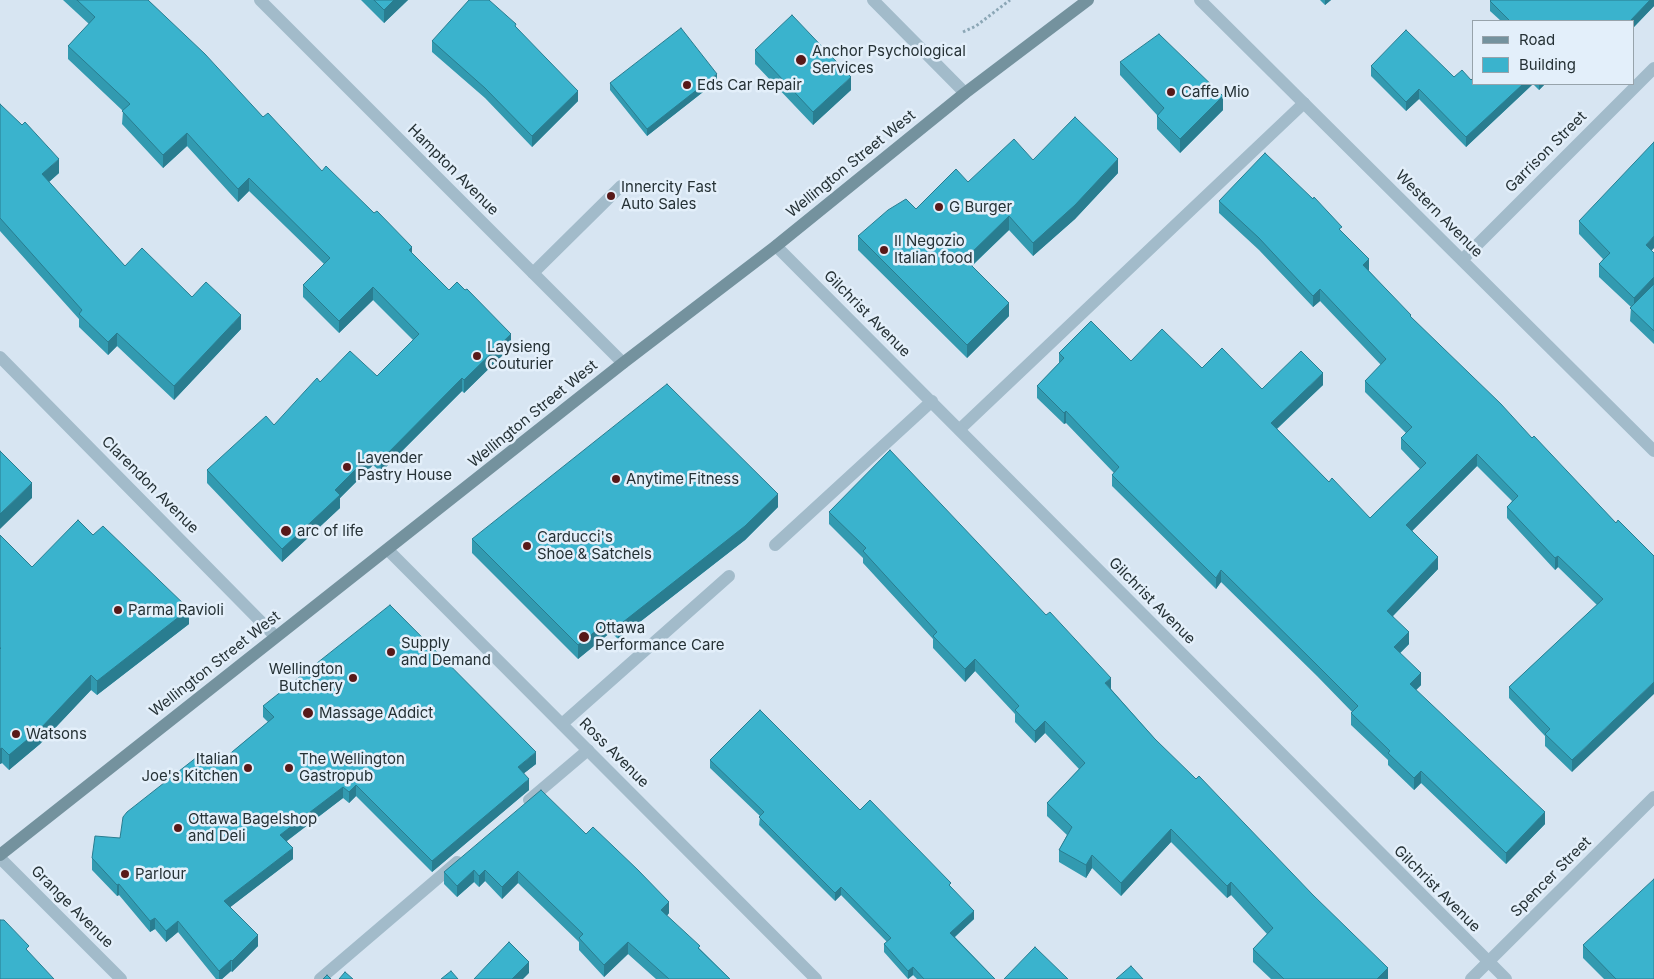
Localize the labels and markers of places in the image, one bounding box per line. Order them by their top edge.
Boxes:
place label: Anchor Psychological Services [812,42,966,77]
marker: Anchor Psychological Services [794,53,808,67]
place label: Eds Car Repair [697,76,802,94]
marker: Eds Car Repair [681,79,693,91]
place label: Caffe Mio [1181,83,1250,101]
marker: Caffe Mio [1165,86,1177,98]
place label: Innercity Fast Auto Sales [621,178,717,213]
marker: Innercity Fast Auto Sales [605,190,617,202]
place label: G Burger [949,198,1012,216]
marker: G Burger [933,201,945,213]
place label: Il Negozio Italian food [894,232,973,267]
marker: Il Negozio Italian food [878,244,890,256]
place label: Laysieng Couturier [487,338,554,373]
marker: Laysieng Couturier [471,350,483,362]
place label: Lavender Pastry House [357,449,452,484]
marker: Lavender Pastry House [341,461,353,473]
place label: Anytime Fitness [626,470,739,488]
marker: Anytime Fitness [610,473,622,485]
place label: arc of life [297,522,363,540]
marker: arc of life [279,524,293,538]
place label: Carducci's Shoe & Satchels [537,528,652,563]
marker: Carducci's Shoe & Satchels [521,540,533,552]
place label: Parma Ravioli [128,601,224,619]
marker: Parma Ravioli [112,604,124,616]
place label: Ottawa Performance Care [595,619,725,654]
marker: Ottawa Performance Care [577,630,591,644]
place label: Supply and Demand [401,634,491,669]
marker: Supply and Demand [385,646,397,658]
place label: Wellington Butchery [269,660,343,695]
marker: Wellington Butchery [347,672,359,684]
place label: Massage Addict [319,704,433,722]
marker: Massage Addict [301,706,315,720]
place label: Watsons [26,725,87,743]
marker: Watsons [10,728,22,740]
place label: Italian Joe's Kitchen [142,750,238,785]
place label: The Wellington Gastropub [299,750,405,785]
marker: Italian Joe's Kitchen [242,762,254,774]
marker: The Wellington Gastropub [283,762,295,774]
place label: Ottawa Bagelshop and Deli [188,810,317,845]
marker: Ottawa Bagelshop and Deli [172,822,184,834]
place label: Parlour [135,865,186,883]
marker: Parlour [119,868,131,880]

